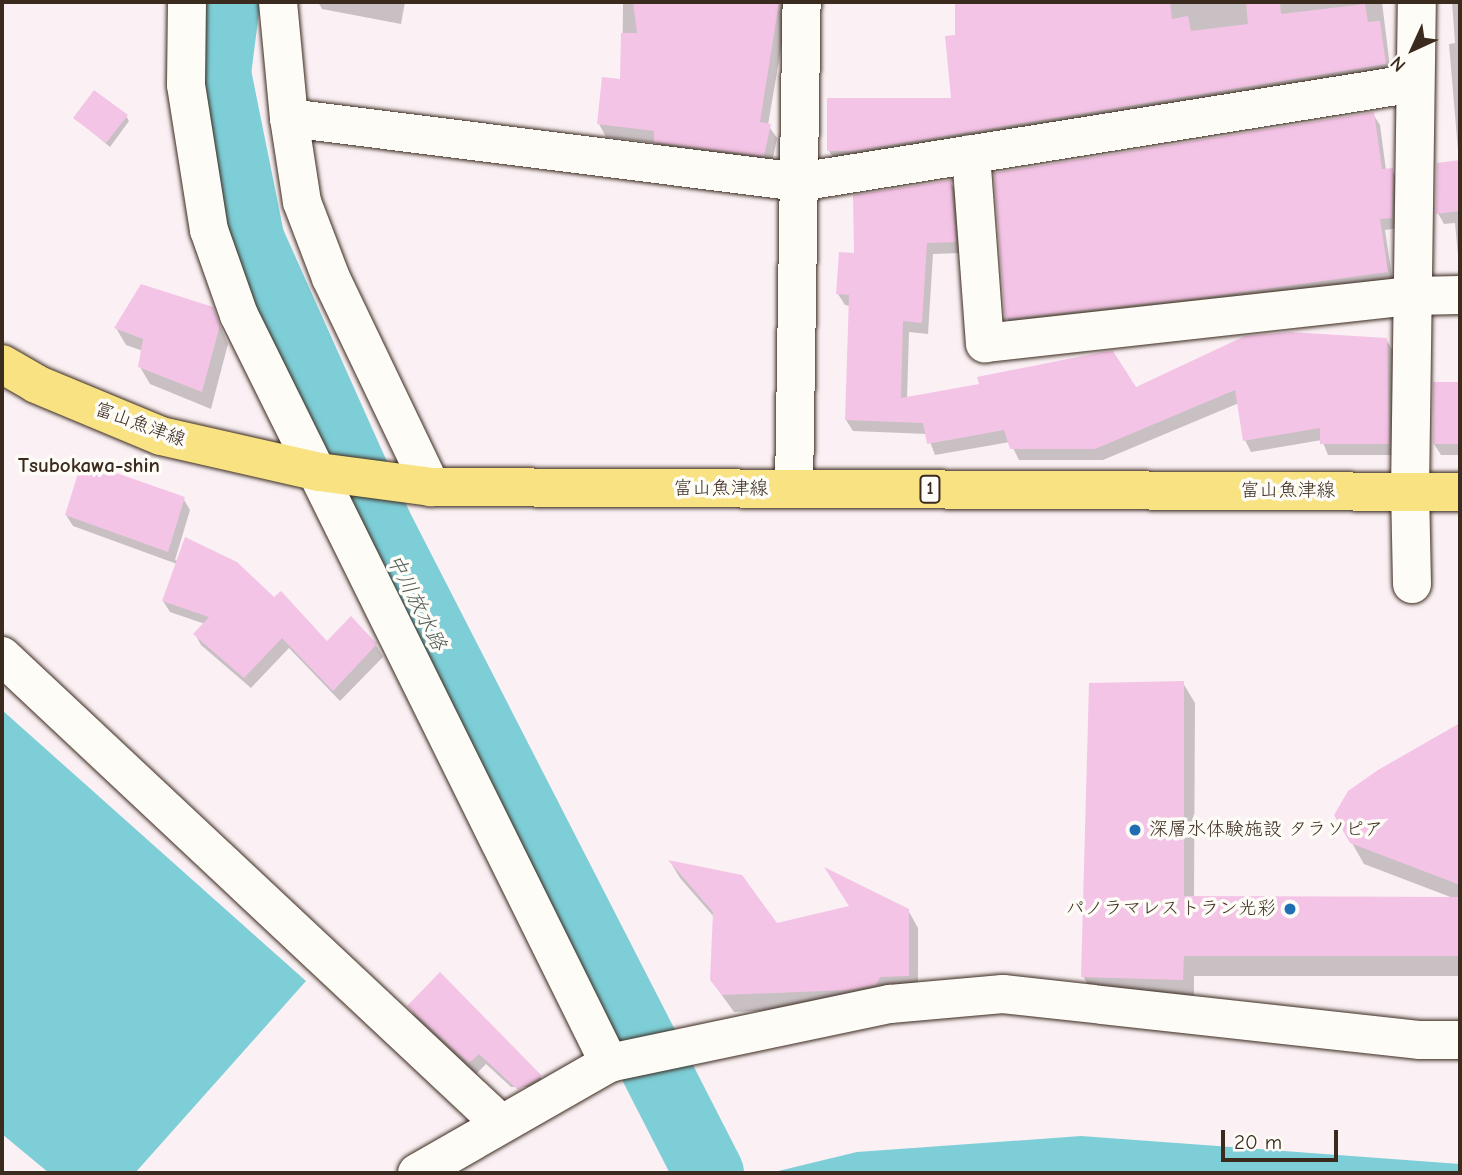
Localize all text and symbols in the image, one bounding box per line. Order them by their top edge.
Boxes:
north arrow [1378,14,1448,84]
text: N [1386,52,1410,76]
street label: 富山魚津線 [91,398,189,452]
district label: Tsubokawa-shin [18,452,160,478]
road number: 1 [918,475,942,504]
street label: 富山魚津線 [674,478,768,500]
street label: 富山魚津線 [1241,480,1335,502]
water label: 中川放水路 [382,550,452,654]
place label: 深層水体験施設 タラソピア [1149,819,1383,841]
marker: 深層水体験施設 タラソピア [1127,822,1143,838]
place label: パノラマレストラン光彩 [1067,898,1276,920]
marker: パノラマレストラン光彩 [1282,901,1298,917]
scale bar [1224,1116,1341,1160]
text: 20 m [1234,1130,1282,1154]

